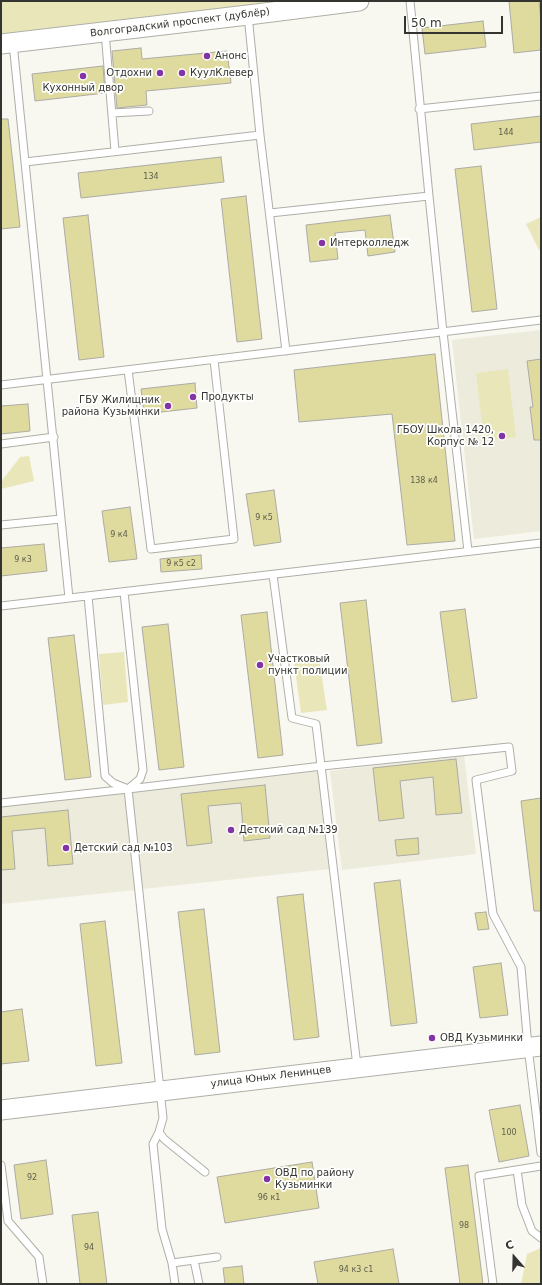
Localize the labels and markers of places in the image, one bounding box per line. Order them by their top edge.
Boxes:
place label: Анонс [215,50,247,62]
marker: Анонс [202,51,212,61]
place label: Отдохни [106,67,152,79]
place label: КуулКлевер [190,67,253,79]
marker: Отдохни [155,68,165,78]
marker: КуулКлевер [177,68,187,78]
marker: Кухонный двор [78,71,88,81]
place label: Кухонный двор [43,82,123,94]
place label: Интерколледж [330,237,409,249]
marker: Интерколледж [317,238,327,248]
place label: Продукты [201,391,254,403]
marker: Продукты [188,392,198,402]
place label: ГБУ Жилищник района Кузьминки [62,394,160,418]
marker: ГБУ Жилищник района Кузьминки [163,401,173,411]
place label: ГБОУ Школа 1420, Корпус № 12 [397,424,494,448]
marker: ГБОУ Школа 1420, Корпус № 12 [497,431,507,441]
place label: Участковый пункт полиции [268,653,347,676]
marker: Участковый пункт полиции [255,660,265,670]
place label: Детский сад №139 [239,824,338,836]
marker: Детский сад №139 [226,825,236,835]
place label: Детский сад №103 [74,842,173,854]
marker: Детский сад №103 [61,843,71,853]
place label: ОВД Кузьминки [440,1032,523,1044]
marker: ОВД Кузьминки [427,1033,437,1043]
place label: ОВД по району Кузьминки [275,1167,354,1190]
marker: ОВД по району Кузьминки [262,1174,272,1184]

